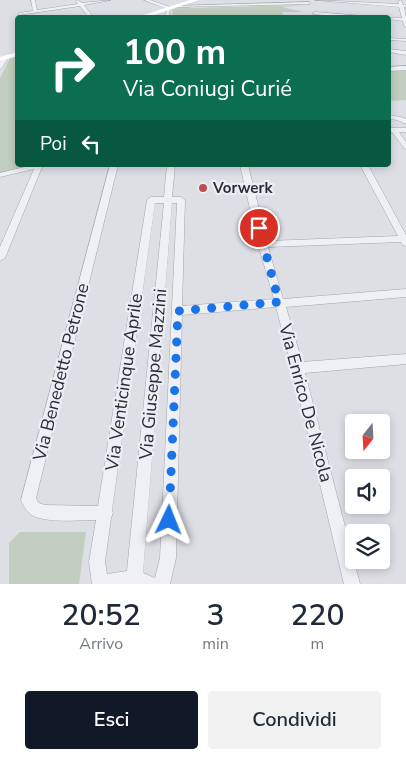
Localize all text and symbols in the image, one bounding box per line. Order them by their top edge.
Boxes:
text: 100 m [123,29,226,76]
icon: right [40,35,105,100]
text: Via Coniugi Curié [123,74,292,104]
icon: left [77,130,105,158]
text: Poi [40,131,67,157]
place label: Vorwerk [212,178,273,198]
marker: Vorwerk [197,182,209,194]
pin [238,207,280,249]
icon: arrive [245,214,273,242]
street label: Via Benedetto Petrone [27,281,95,464]
street label: Via Giuseppe Mazzini [133,287,172,462]
street label: Via Venticinque Aprile [100,292,148,473]
street label: Via Enrico De Nicola [273,320,339,485]
north arrow [345,414,390,459]
map controls [345,414,390,569]
button: sound [345,469,390,514]
position arrow [142,493,194,545]
button: layers [345,524,390,569]
text: 20:52 [62,595,141,636]
text: 3 [207,595,225,636]
text: 220 [290,595,344,636]
text: Arrivo [79,633,123,655]
text: min [202,633,229,655]
text: m [311,633,324,655]
button: Esci [25,691,198,749]
button: Condividi [208,691,381,749]

